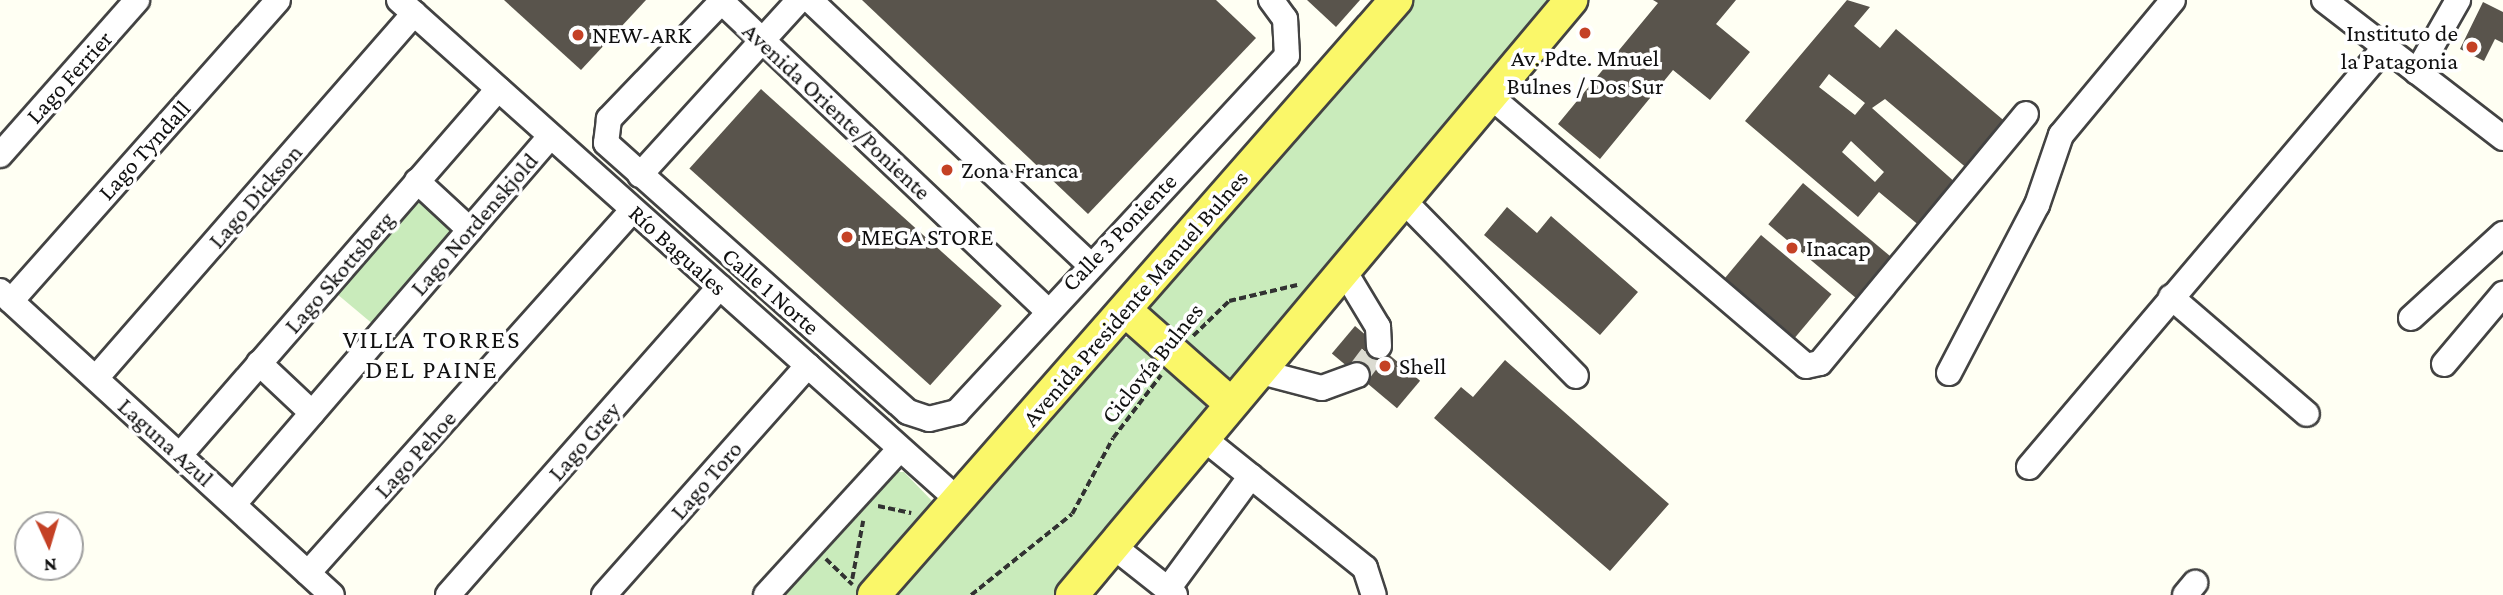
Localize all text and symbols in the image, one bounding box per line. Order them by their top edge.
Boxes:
street label: Avenida Oriente/Poniente [737,16,937,206]
place label: Instituto de la Patagonia [2341,19,2458,75]
place label: NEW-ARK [592,21,691,49]
street label: Lago Ferrier [20,25,118,129]
marker: Av. Pdte. Mnuel Bulnes / Dos Sur [1577,25,1593,41]
marker: NEW-ARK [570,27,586,43]
marker: Instituto de la Patagonia [2464,39,2480,55]
place label: Av. Pdte. Mnuel Bulnes / Dos Sur [1507,44,1663,100]
street label: Lago Tyndall [92,94,196,206]
street label: Lago Dickson [202,138,308,254]
street label: Lago Nordenskjold [404,147,544,301]
place label: Zona Franca [961,156,1079,184]
marker: Zona Franca [939,162,955,178]
street label: Avenida Presidente Manuel Bulnes [1016,164,1254,432]
street label: Calle 3 Poniente [1055,167,1183,297]
street label: Río Baguales [623,199,733,301]
street label: Lago Skottsberg [278,205,400,339]
place label: MEGA STORE [861,223,993,251]
marker: MEGA STORE [839,229,855,245]
place label: Inacap [1806,234,1871,262]
marker: Inacap [1784,240,1800,256]
street label: Calle 1 Norte [716,241,826,341]
street label: Ciclovía Bulnes [1095,297,1209,429]
district label: VILLA TORRES DEL PAINE [344,324,520,386]
place label: Shell [1399,352,1446,380]
marker: Shell [1377,358,1393,374]
street label: Laguna Azul [112,392,220,492]
street label: Lago Grey [542,395,626,487]
street label: Lago Pehoe [368,404,462,504]
street label: Lago Toro [664,435,748,525]
north arrow [14,511,84,581]
text: N [43,555,58,576]

